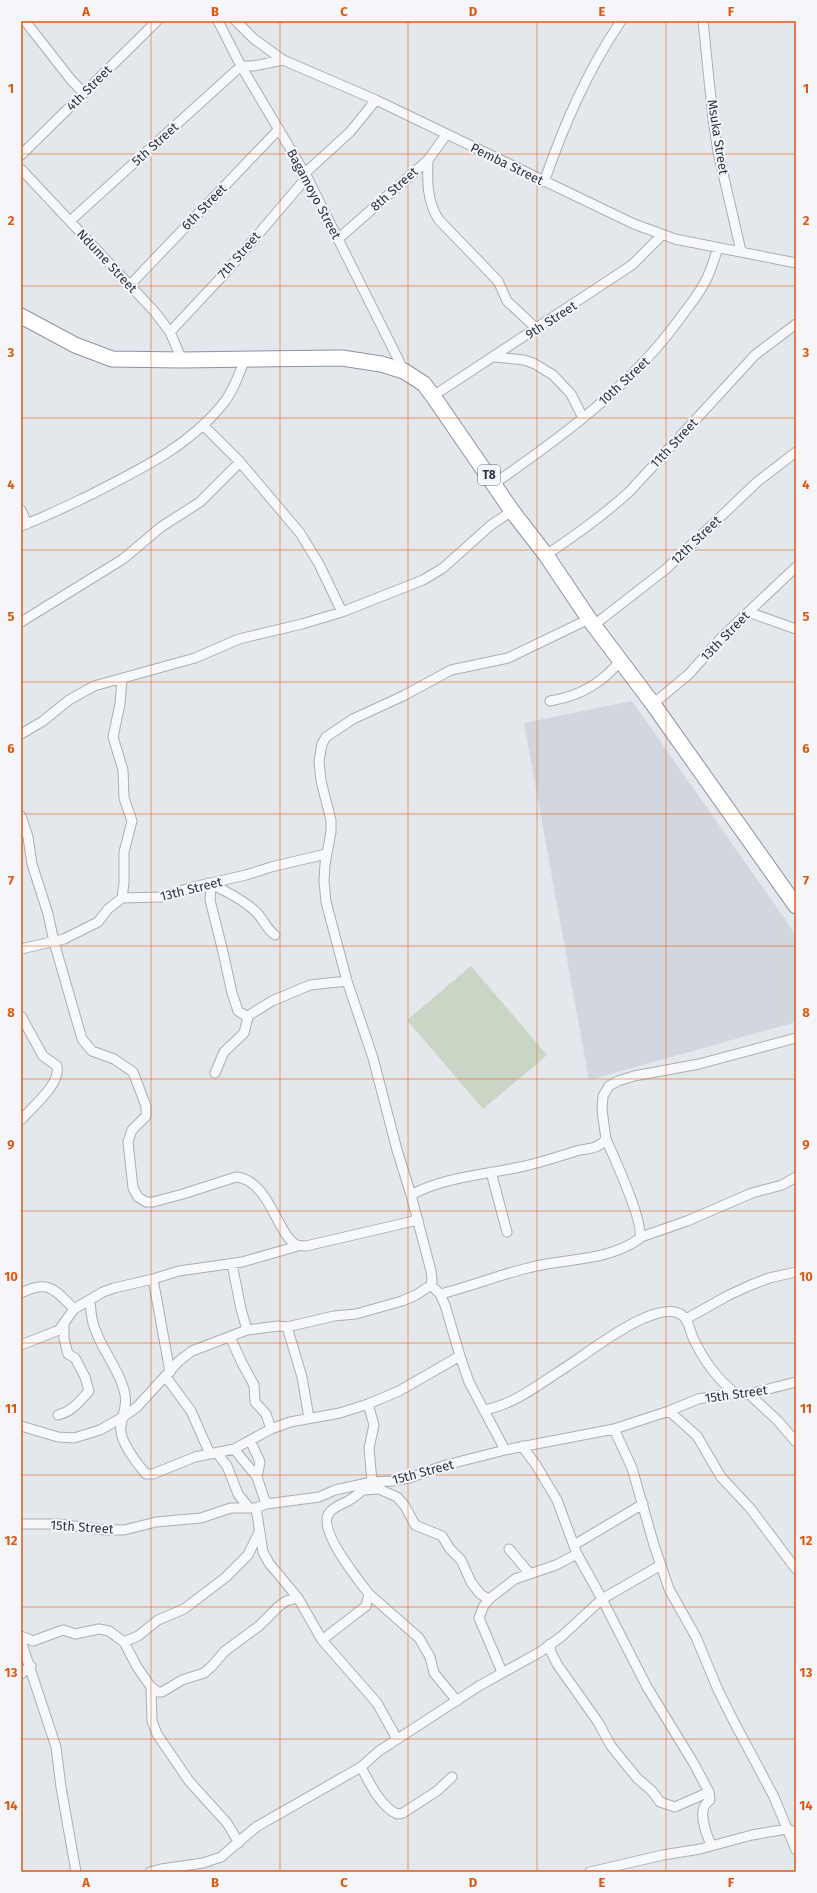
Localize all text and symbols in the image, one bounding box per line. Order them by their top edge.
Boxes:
text: A [81,4,90,19]
text: B [211,4,219,19]
text: C [340,4,348,19]
text: D [469,4,478,19]
text: E [599,4,606,19]
text: F [728,4,735,19]
street label: 4th Street [63,62,115,114]
text: 1 [8,81,14,96]
text: 1 [803,81,809,96]
street label: Msuka Street [705,98,731,176]
street label: 5th Street [129,119,182,169]
street label: Pemba Street [468,140,546,188]
street label: Bagamoyo Street [284,146,344,242]
street label: 8th Street [367,164,421,214]
street label: 6th Street [178,181,230,233]
text: 2 [8,213,15,228]
text: 2 [803,213,810,228]
street label: Ndume Street [74,226,140,296]
street label: 7th Street [215,228,263,281]
street label: 9th Street [523,298,580,342]
text: 3 [7,345,15,360]
text: 3 [802,345,810,360]
street label: 10th Street [596,354,653,408]
street label: 11th Street [647,415,701,471]
road number: T8 [478,465,500,485]
text: 4 [7,477,15,492]
text: 4 [802,477,810,492]
street label: 12th Street [668,512,724,567]
street label: 13th Street [698,608,753,664]
text: 5 [8,609,15,624]
text: 5 [803,609,810,624]
text: 6 [7,741,15,756]
text: 6 [802,741,810,756]
text: 7 [8,873,14,888]
text: 7 [803,873,809,888]
street label: 13th Street [159,874,224,904]
text: 8 [7,1005,15,1020]
text: 8 [802,1005,810,1020]
text: 9 [7,1137,15,1152]
text: 9 [802,1137,810,1152]
text: 10 [4,1269,18,1284]
text: 10 [799,1269,813,1284]
street label: 15th Street [704,1382,769,1406]
text: 11 [5,1401,17,1416]
text: 11 [800,1401,812,1416]
street label: 15th Street [391,1457,456,1487]
street label: 15th Street [50,1517,114,1537]
text: 12 [5,1533,18,1548]
text: 12 [800,1533,813,1548]
text: 13 [5,1665,18,1680]
text: 13 [800,1665,813,1680]
text: 14 [4,1798,18,1813]
text: 14 [799,1798,813,1813]
text: A [81,1875,90,1890]
text: B [211,1875,219,1890]
text: C [340,1875,348,1890]
text: D [469,1875,478,1890]
text: E [599,1875,606,1890]
text: F [728,1875,735,1890]

